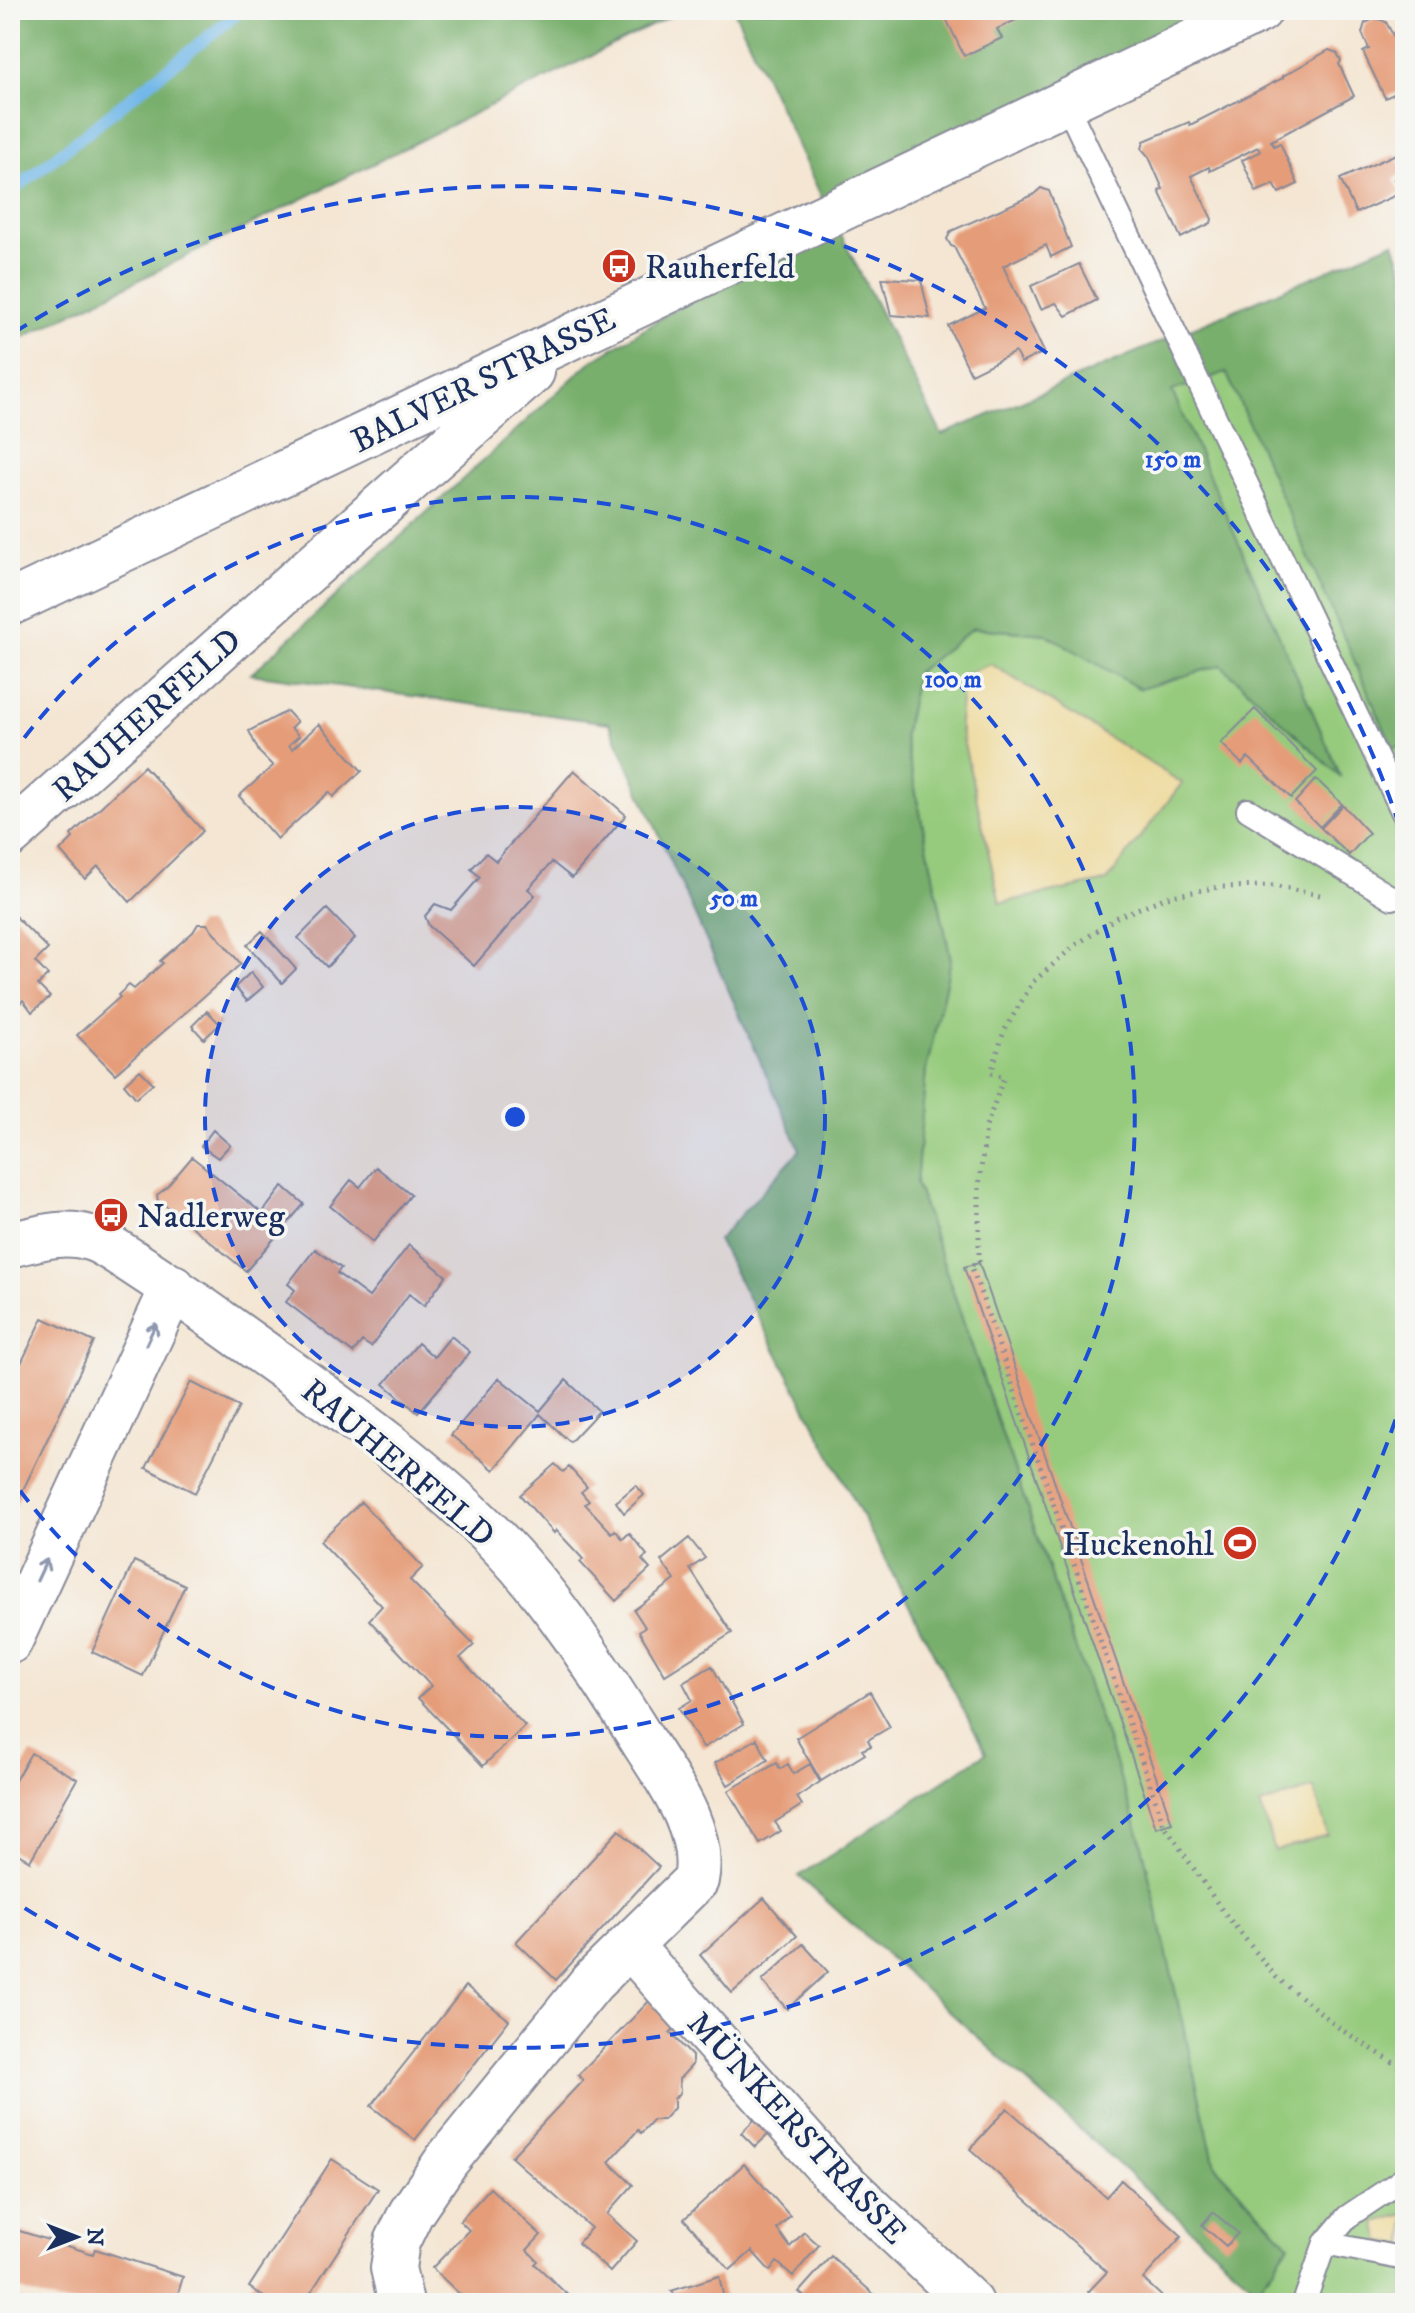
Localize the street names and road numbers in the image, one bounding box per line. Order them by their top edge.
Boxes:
street label: BALVER STRASSE [345,299,623,463]
street label: RAUHERFELD [44,620,251,811]
street label: RAUHERFELD [292,1370,503,1557]
street label: MÜNKERSTRASSE [678,2003,915,2254]

